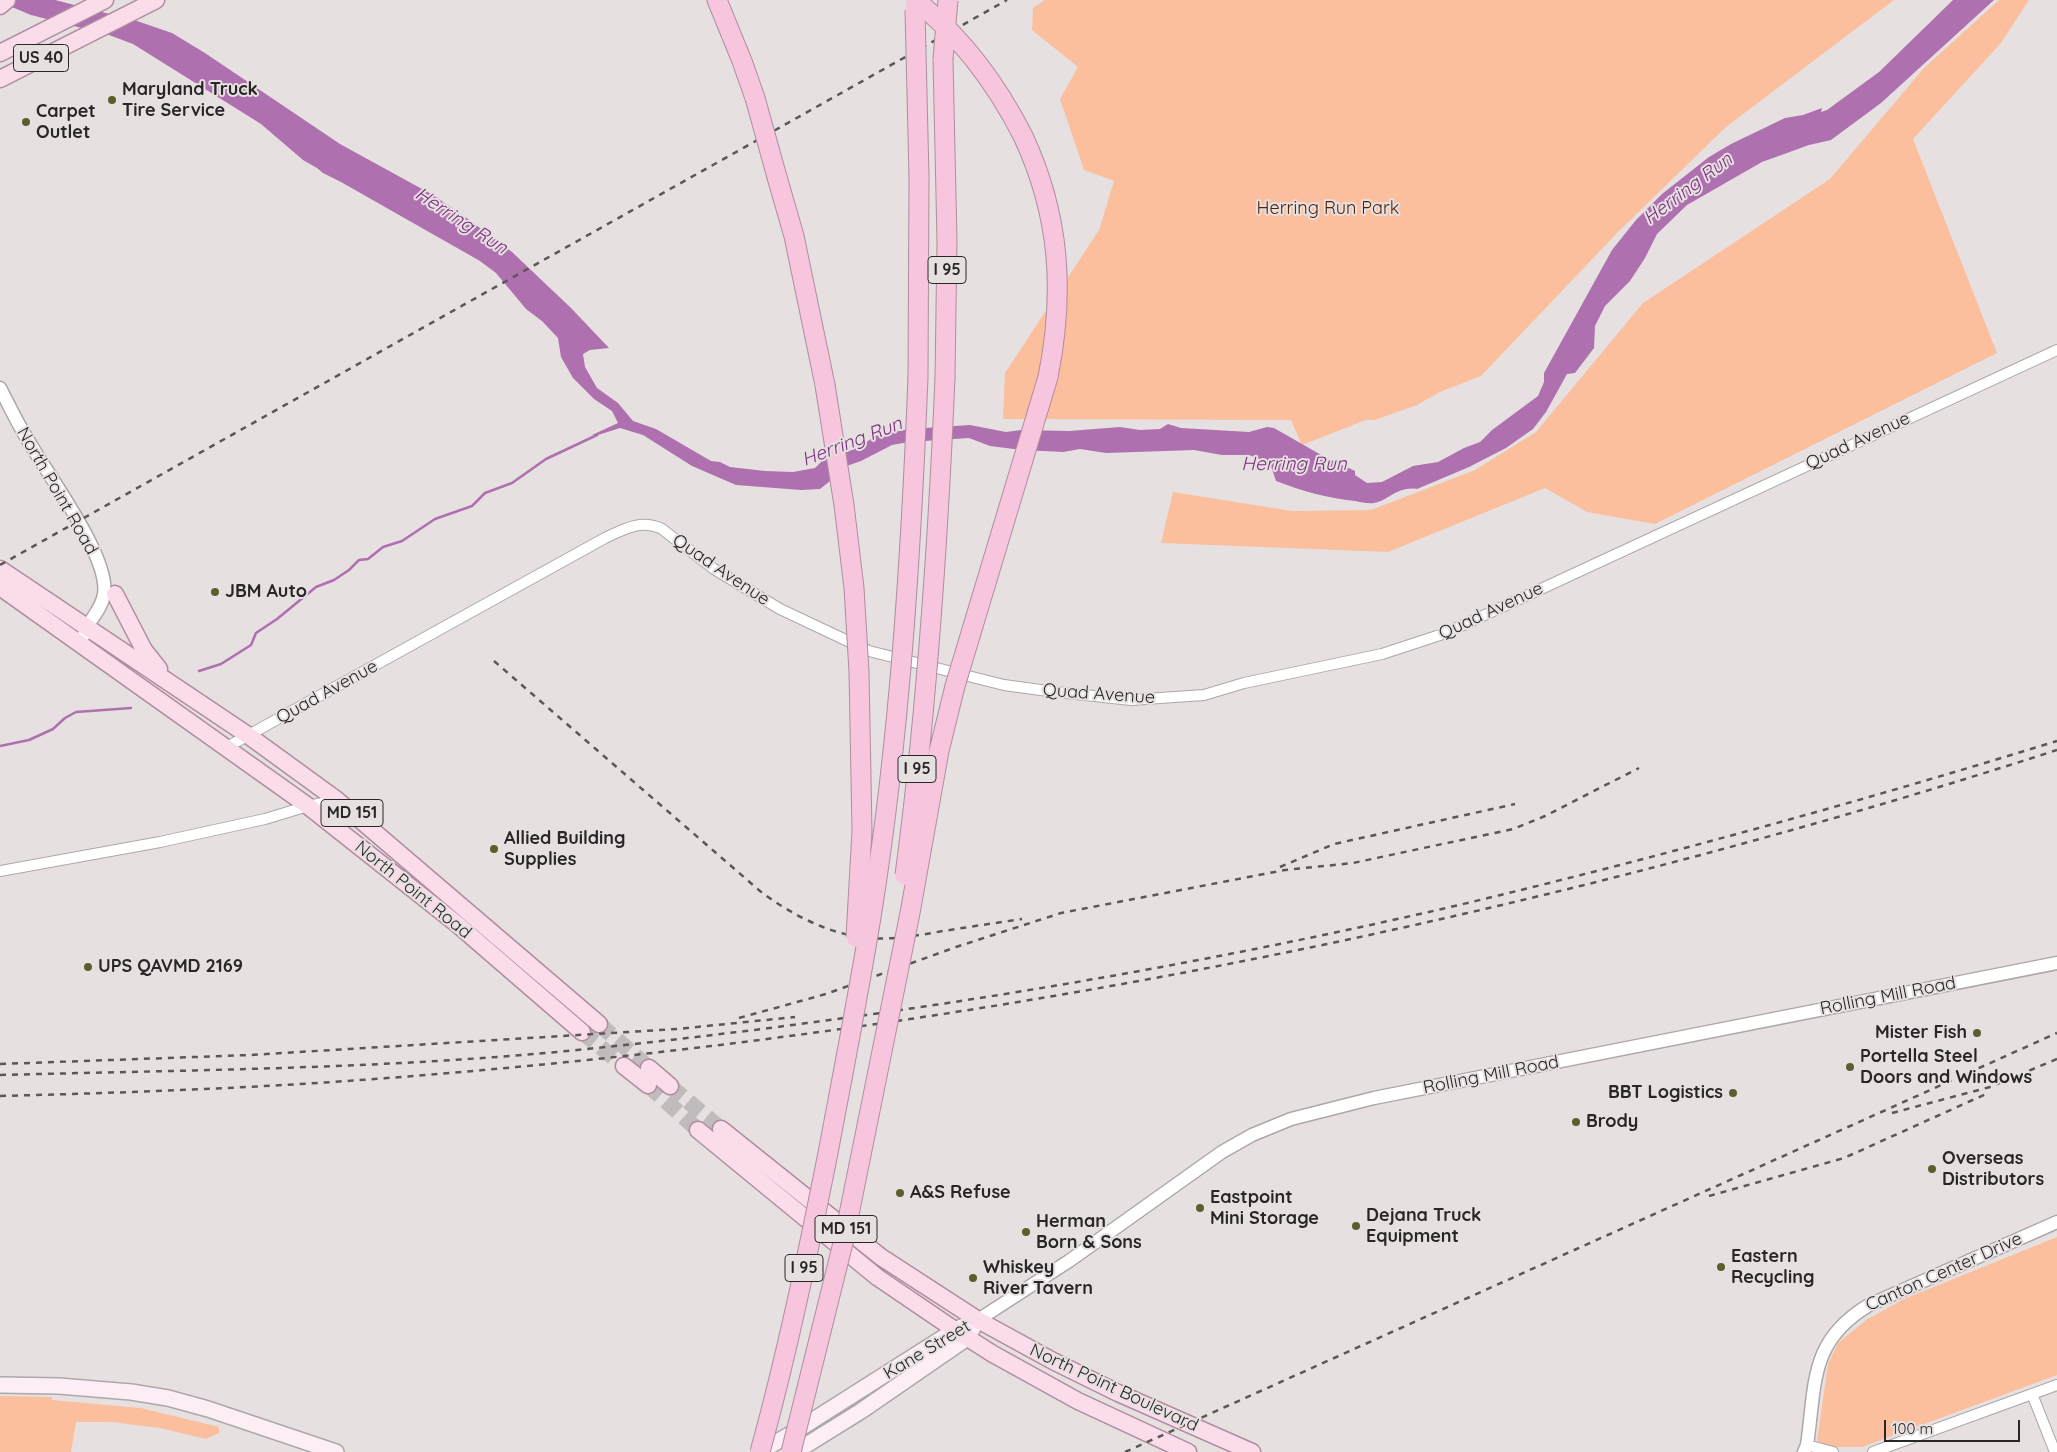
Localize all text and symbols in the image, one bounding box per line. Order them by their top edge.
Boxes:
road number: US 40 [13,44,68,72]
place label: Maryland Truck Tire Service [122,79,258,122]
marker: Maryland Truck Tire Service [106,94,118,106]
place label: Carpet Outlet [36,101,96,144]
marker: Carpet Outlet [20,116,32,128]
water label: Herring Run [1639,148,1737,230]
water label: Herring Run [411,183,511,259]
park label: Herring Run Park [1257,198,1399,220]
road number: I 95 [928,256,966,284]
street label: Quad Avenue [1802,407,1914,475]
water label: Herring Run [799,412,905,472]
street label: North Point Road [12,423,102,559]
water label: Herring Run [1241,453,1347,475]
street label: Quad Avenue [668,530,774,610]
street label: Quad Avenue [1435,577,1547,645]
place label: JBM Auto [225,581,307,603]
marker: JBM Auto [209,586,221,598]
street label: Quad Avenue [273,655,381,729]
street label: Quad Avenue [1042,679,1156,709]
road number: I 95 [898,756,936,782]
road number: MD 151 [321,800,383,826]
place label: Allied Building Supplies [504,828,625,871]
street label: North Point Road [350,836,476,944]
marker: Allied Building Supplies [488,843,500,855]
place label: UPS QAVMD 2169 [98,956,243,978]
marker: UPS QAVMD 2169 [82,961,94,973]
street label: Rolling Mill Road [1818,972,1958,1020]
place label: Mister Fish [1875,1022,1967,1044]
marker: Mister Fish [1971,1027,1983,1039]
place label: Portella Steel Doors and Windows [1860,1046,2032,1088]
street label: Rolling Mill Road [1421,1051,1561,1099]
marker: Portella Steel Doors and Windows [1844,1061,1856,1073]
place label: BBT Logistics [1608,1082,1723,1104]
marker: BBT Logistics [1727,1087,1739,1099]
place label: Brody [1586,1111,1638,1133]
marker: Brody [1570,1116,1582,1128]
place label: Overseas Distributors [1942,1148,2044,1190]
marker: Overseas Distributors [1926,1163,1938,1175]
place label: A&S Refuse [910,1182,1011,1204]
marker: A&S Refuse [894,1187,906,1199]
place label: Eastpoint Mini Storage [1210,1187,1319,1230]
marker: Eastpoint Mini Storage [1194,1202,1206,1214]
place label: Dejana Truck Equipment [1366,1205,1481,1248]
place label: Herman Born & Sons [1036,1211,1142,1254]
road number: MD 151 [815,1216,877,1242]
marker: Dejana Truck Equipment [1350,1220,1362,1232]
marker: Herman Born & Sons [1020,1226,1032,1238]
street label: Canton Center Drive [1862,1228,2026,1316]
place label: Eastern Recycling [1731,1246,1814,1288]
road number: I 95 [785,1254,823,1282]
place label: Whiskey River Tavern [983,1257,1093,1300]
marker: Eastern Recycling [1715,1261,1727,1273]
marker: Whiskey River Tavern [967,1272,979,1284]
street label: Kane Street [880,1316,974,1384]
street label: North Point Boulevard [1026,1339,1202,1437]
scale bar [1887,1410,2023,1442]
text: 100 m [1892,1419,1933,1438]

